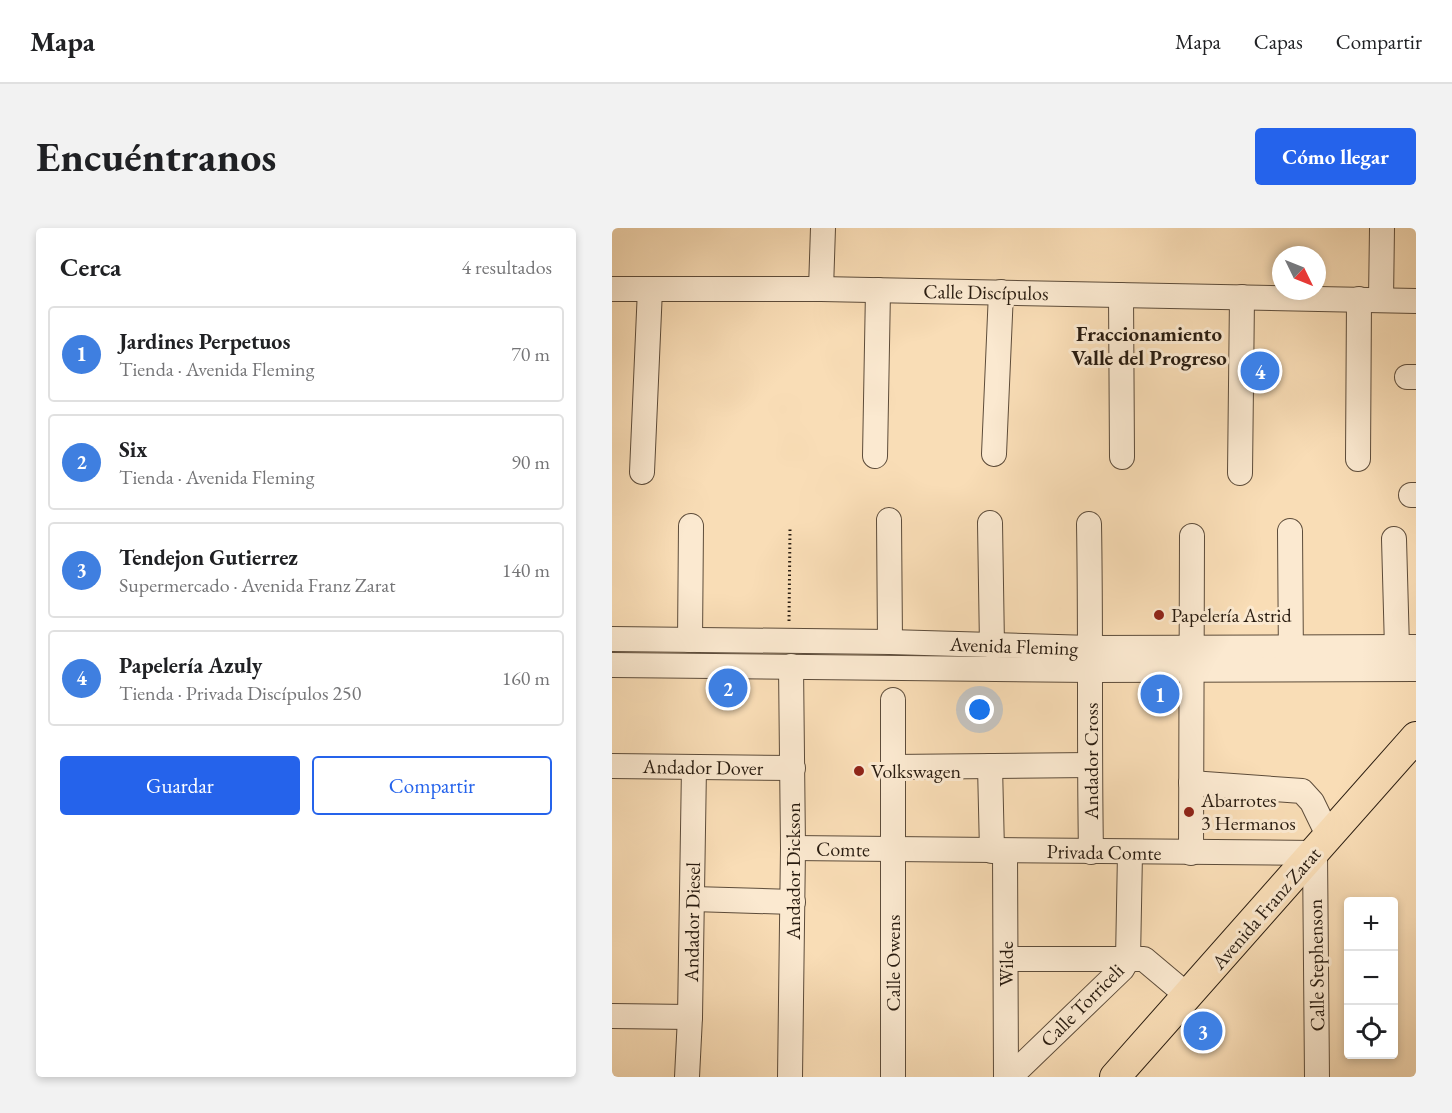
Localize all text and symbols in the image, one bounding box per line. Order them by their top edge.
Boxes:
text: Mapa [30,23,95,59]
text: Mapa [1175,28,1221,55]
text: Capas [1254,28,1303,55]
text: Compartir [1336,28,1422,55]
button: Cómo llegar [1255,128,1416,185]
text: Encuéntranos [36,129,276,184]
north arrow [1272,246,1326,300]
text: Cerca [60,250,121,284]
text: 4 resultados [461,254,552,280]
street label: Calle Discípulos [923,278,1049,306]
district label: Fraccionamiento Valle del Progreso [1071,320,1227,371]
text: Jardines Perpetuos [119,327,290,356]
text: 1 [76,341,87,367]
text: 70 m [511,341,550,367]
pin: 4 [1240,348,1280,394]
text: Tienda · Avenida Fleming [119,356,314,382]
text: Six [119,435,147,464]
text: 2 [76,449,87,475]
text: 90 m [511,449,550,475]
text: Tienda · Avenida Fleming [119,464,314,490]
text: Tendejon Gutierrez [119,543,298,572]
text: 3 [76,557,87,583]
text: 140 m [502,557,550,583]
text: Supermercado · Avenida Franz Zarat [119,572,396,598]
place label: Papelería Astrid [1171,602,1293,628]
marker: Papelería Astrid [1152,608,1166,622]
street label: Avenida Fleming [948,631,1079,661]
text: Papelería Azuly [119,651,262,680]
text: 4 [76,665,87,691]
text: 160 m [502,665,550,691]
pin: 2 [708,666,748,710]
pin: 1 [1140,672,1180,716]
text: Tienda · Privada Discípulos 250 [119,680,361,706]
your location [965,695,994,724]
street label: Andador Cross [1078,703,1104,820]
street label: Andador Dover [641,753,764,781]
button: Guardar [60,756,300,815]
button: Compartir [312,756,552,815]
place label: Volkswagen [871,758,962,784]
marker: Volkswagen [852,764,866,778]
place label: Abarrotes 3 Hermanos [1200,787,1296,836]
street label: Andador Dickson [780,802,806,941]
marker: Abarrotes 3 Hermanos [1182,805,1196,819]
street label: Comte [816,836,870,862]
street label: Privada Comte [1046,838,1162,866]
street label: Avenida Franz Zarat [1205,841,1327,975]
street label: Andador Diesel [678,862,706,983]
map controls [1344,897,1398,1059]
button: + [1344,897,1398,951]
street label: Calle Stephenson [1302,898,1330,1032]
street label: Calle Owens [880,915,906,1011]
street label: Wilde [993,941,1019,987]
button: − [1344,951,1398,1005]
street label: Calle Torriceli [1035,957,1130,1052]
button: locate [1344,1005,1398,1059]
pin: 3 [1184,1008,1222,1054]

